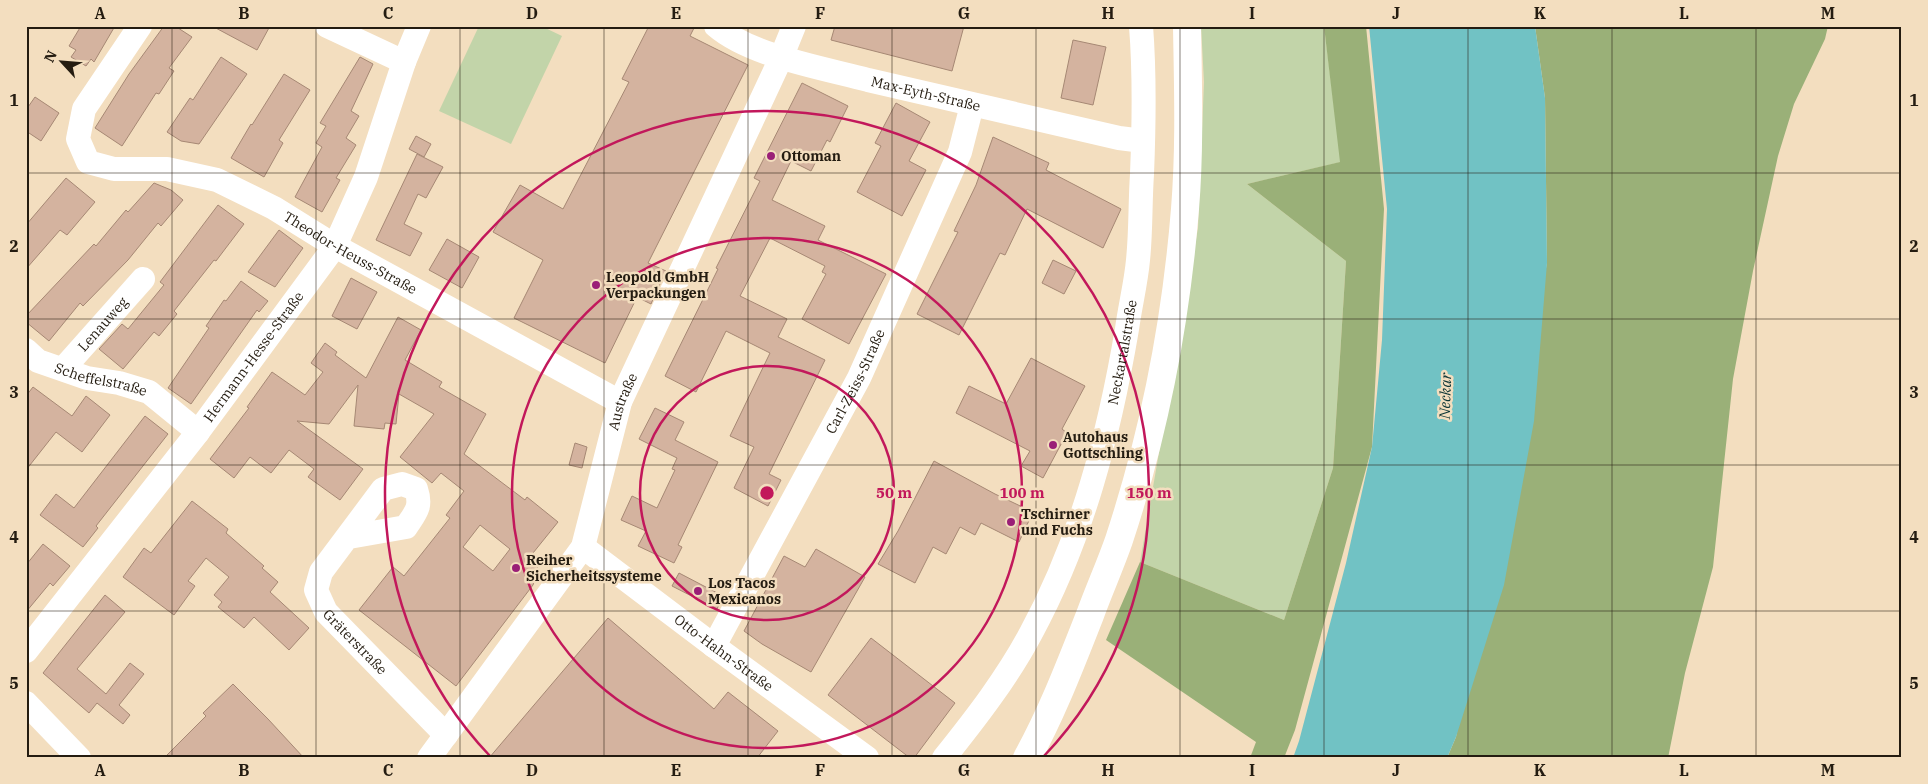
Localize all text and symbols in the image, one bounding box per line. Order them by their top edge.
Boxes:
text: A [94,3,106,23]
text: B [238,3,250,23]
text: C [383,3,393,23]
text: D [526,3,538,23]
text: E [671,3,681,23]
text: F [815,3,825,23]
text: G [958,3,970,23]
text: H [1102,3,1115,23]
text: I [1249,3,1255,23]
text: J [1392,3,1400,23]
text: K [1534,3,1547,23]
text: L [1679,3,1689,23]
text: M [1821,3,1835,23]
north arrow [38,38,88,88]
text: N [40,47,61,65]
street label: Max-Eyth-Straße [869,72,982,115]
text: 1 [9,90,19,110]
text: 1 [1909,90,1919,110]
place label: Ottoman [781,147,841,165]
marker: Ottoman [765,150,777,162]
street label: Theodor-Heuss-Straße [280,207,420,298]
text: 2 [9,236,19,256]
text: 2 [1909,236,1919,256]
place label: Leopold GmbH Verpackungen [606,268,709,302]
marker: Leopold GmbH Verpackungen [590,279,602,291]
street label: Hermann-Hesse-Straße [199,288,307,426]
street label: Lenauweg [74,293,132,355]
street label: Neckartalstraße [1104,298,1141,407]
street label: Carl-Zeiss-Straße [822,326,889,437]
street label: Scheffelstraße [52,358,149,400]
street label: Austraße [604,370,641,432]
water label: Neckar [1435,372,1455,420]
text: 3 [9,382,19,402]
text: 3 [1909,382,1919,402]
place label: Autohaus Gottschling [1063,428,1144,462]
marker: Autohaus Gottschling [1047,439,1059,451]
text: 50 m [876,483,912,502]
text: 100 m [999,483,1045,502]
text: 150 m [1126,483,1172,502]
centre of rings [758,484,776,502]
place label: Tschirner und Fuchs [1021,505,1093,539]
marker: Tschirner und Fuchs [1005,516,1017,528]
text: 4 [9,527,19,547]
text: 4 [1909,527,1919,547]
place label: Reiher Sicherheitssysteme [526,551,662,585]
marker: Reiher Sicherheitssysteme [510,562,522,574]
place label: Los Tacos Mexicanos [708,574,781,608]
marker: Los Tacos Mexicanos [692,585,704,597]
street label: Gräterstraße [319,605,391,678]
street label: Otto-Hahn-Straße [671,610,777,695]
text: 5 [9,673,19,693]
text: 5 [1909,673,1919,693]
text: A [94,760,106,780]
text: B [238,760,250,780]
text: C [383,760,393,780]
text: D [526,760,538,780]
text: E [671,760,681,780]
text: F [815,760,825,780]
text: G [958,760,970,780]
text: H [1102,760,1115,780]
text: I [1249,760,1255,780]
text: J [1392,760,1400,780]
text: K [1534,760,1547,780]
text: L [1679,760,1689,780]
text: M [1821,760,1835,780]

